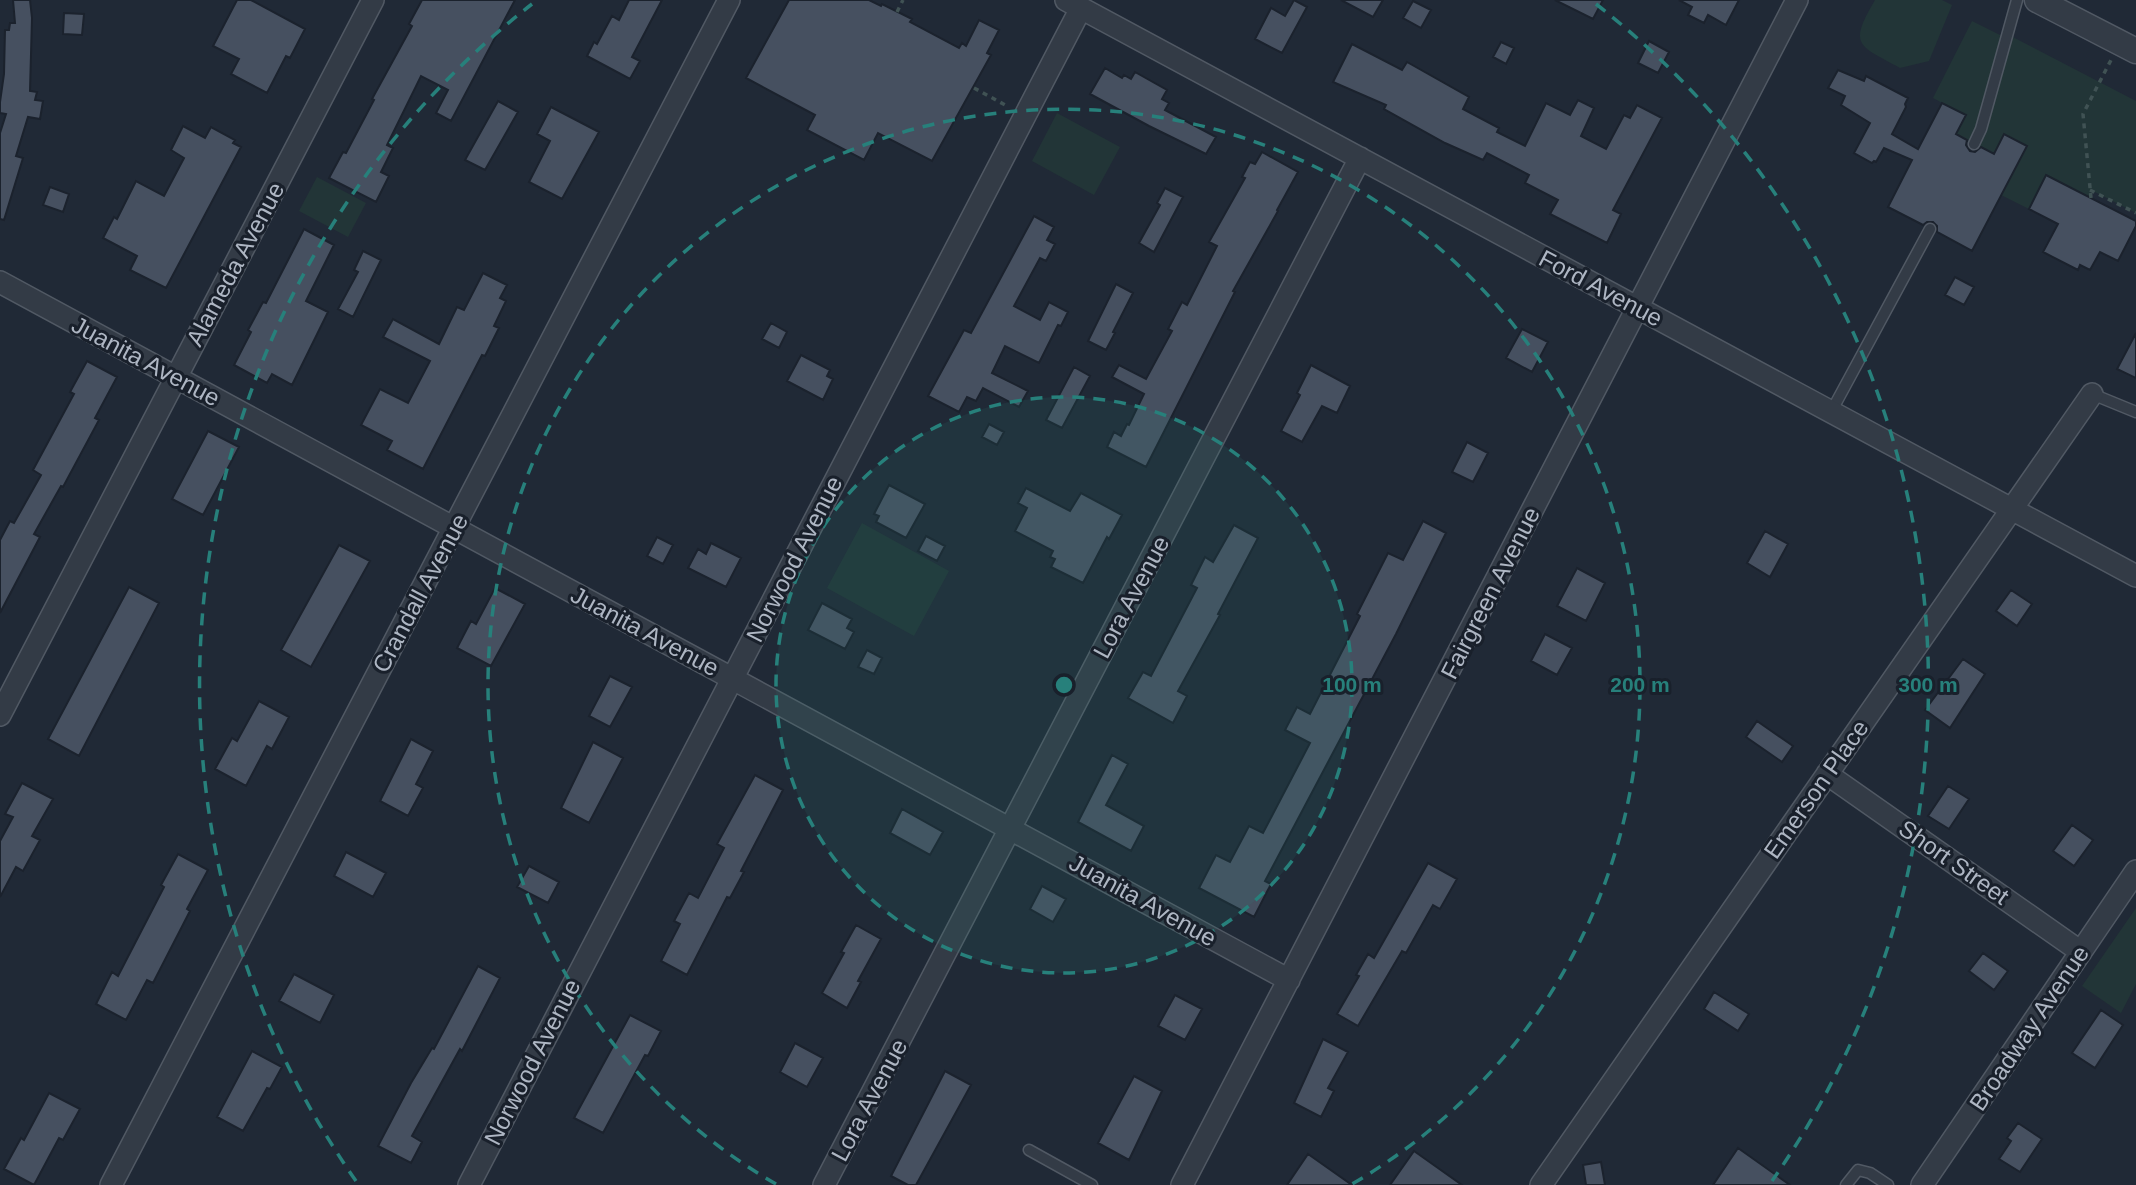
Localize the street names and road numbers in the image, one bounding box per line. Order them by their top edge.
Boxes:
street label: Alameda Avenue [181,178,289,350]
street label: Ford Avenue [1535,244,1667,332]
street label: Juanita Avenue [67,311,225,411]
street label: Norwood Avenue [741,472,847,646]
street label: Fairgreen Avenue [1435,503,1545,683]
street label: Crandall Avenue [367,509,473,677]
street label: Lora Avenue [1088,531,1174,663]
street label: Juanita Avenue [566,581,724,681]
street label: Emerson Place [1758,715,1874,863]
street label: Short Street [1894,814,2014,910]
street label: Juanita Avenue [1065,849,1221,951]
street label: Broadway Avenue [1964,940,2094,1116]
street label: Norwood Avenue [479,975,585,1149]
street label: Lora Avenue [826,1034,912,1166]

